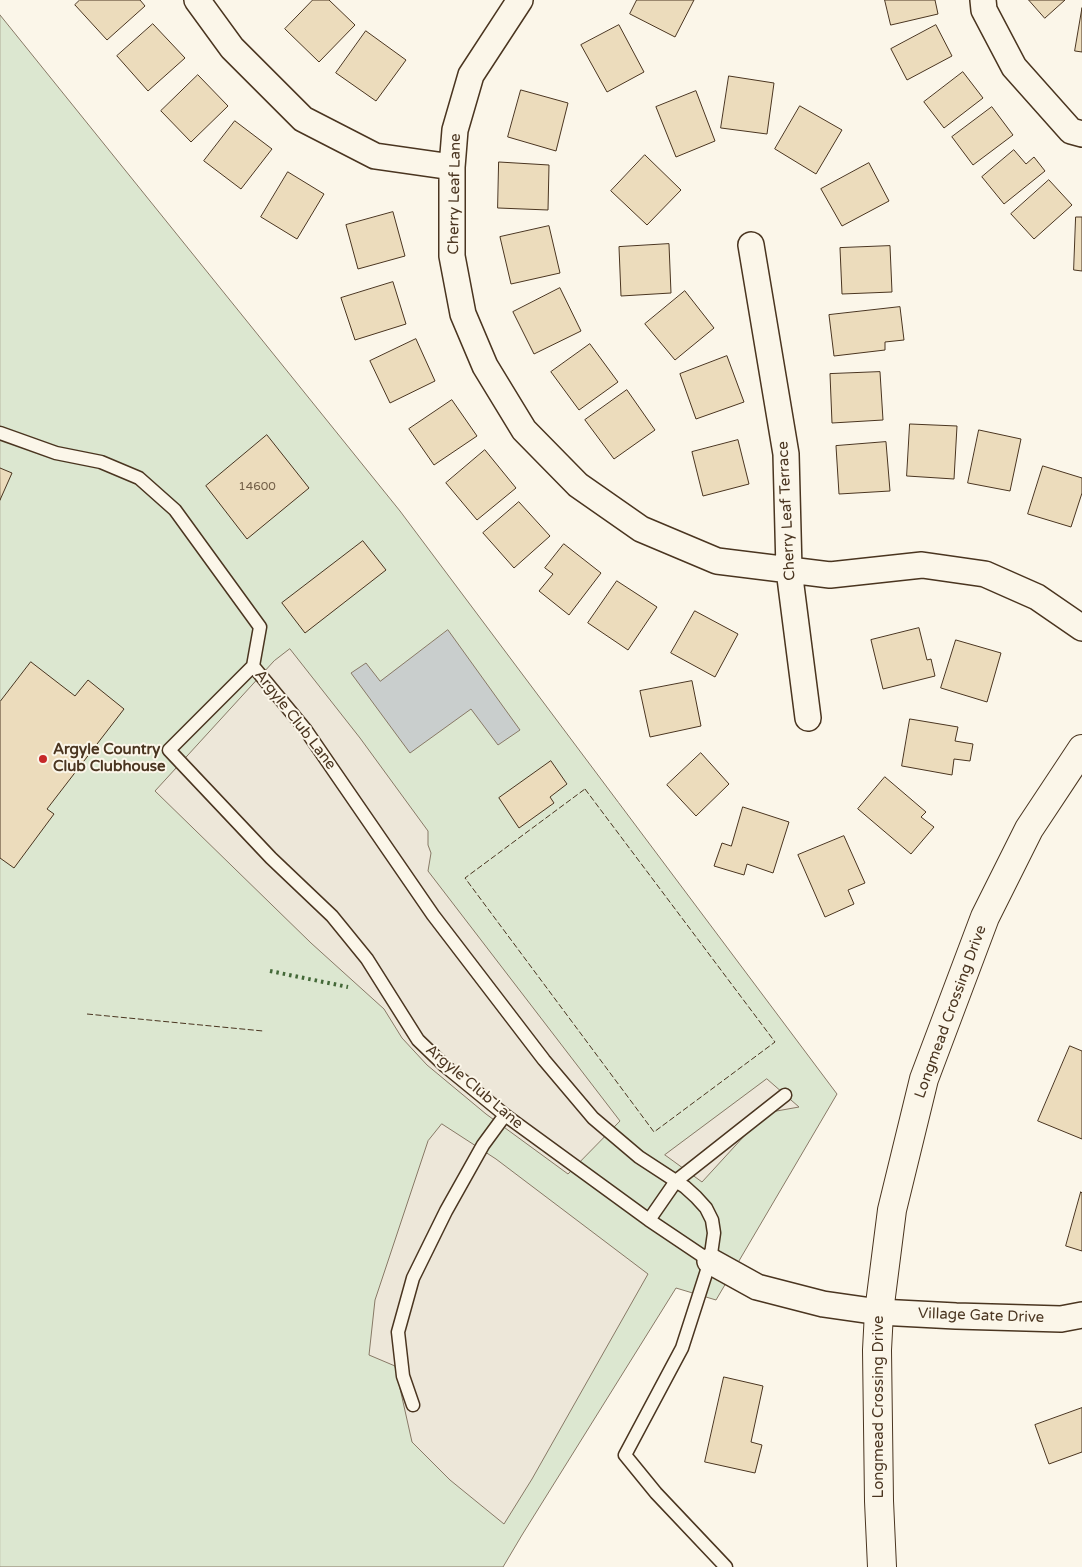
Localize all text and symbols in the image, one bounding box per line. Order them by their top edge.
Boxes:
street label: Cherry Leaf Lane [445,133,465,255]
street label: Cherry Leaf Terrace [774,441,800,581]
house number: 14600 [238,480,276,494]
street label: Argyle Club Lane [250,667,340,773]
place label: Argyle Country Club Clubhouse [53,741,165,776]
marker: Argyle Country Club Clubhouse [37,753,49,765]
street label: Longmead Crossing Drive [911,923,991,1101]
street label: Argyle Club Lane [422,1041,526,1133]
street label: Village Gate Drive [918,1305,1044,1327]
street label: Longmead Crossing Drive [870,1316,888,1498]

